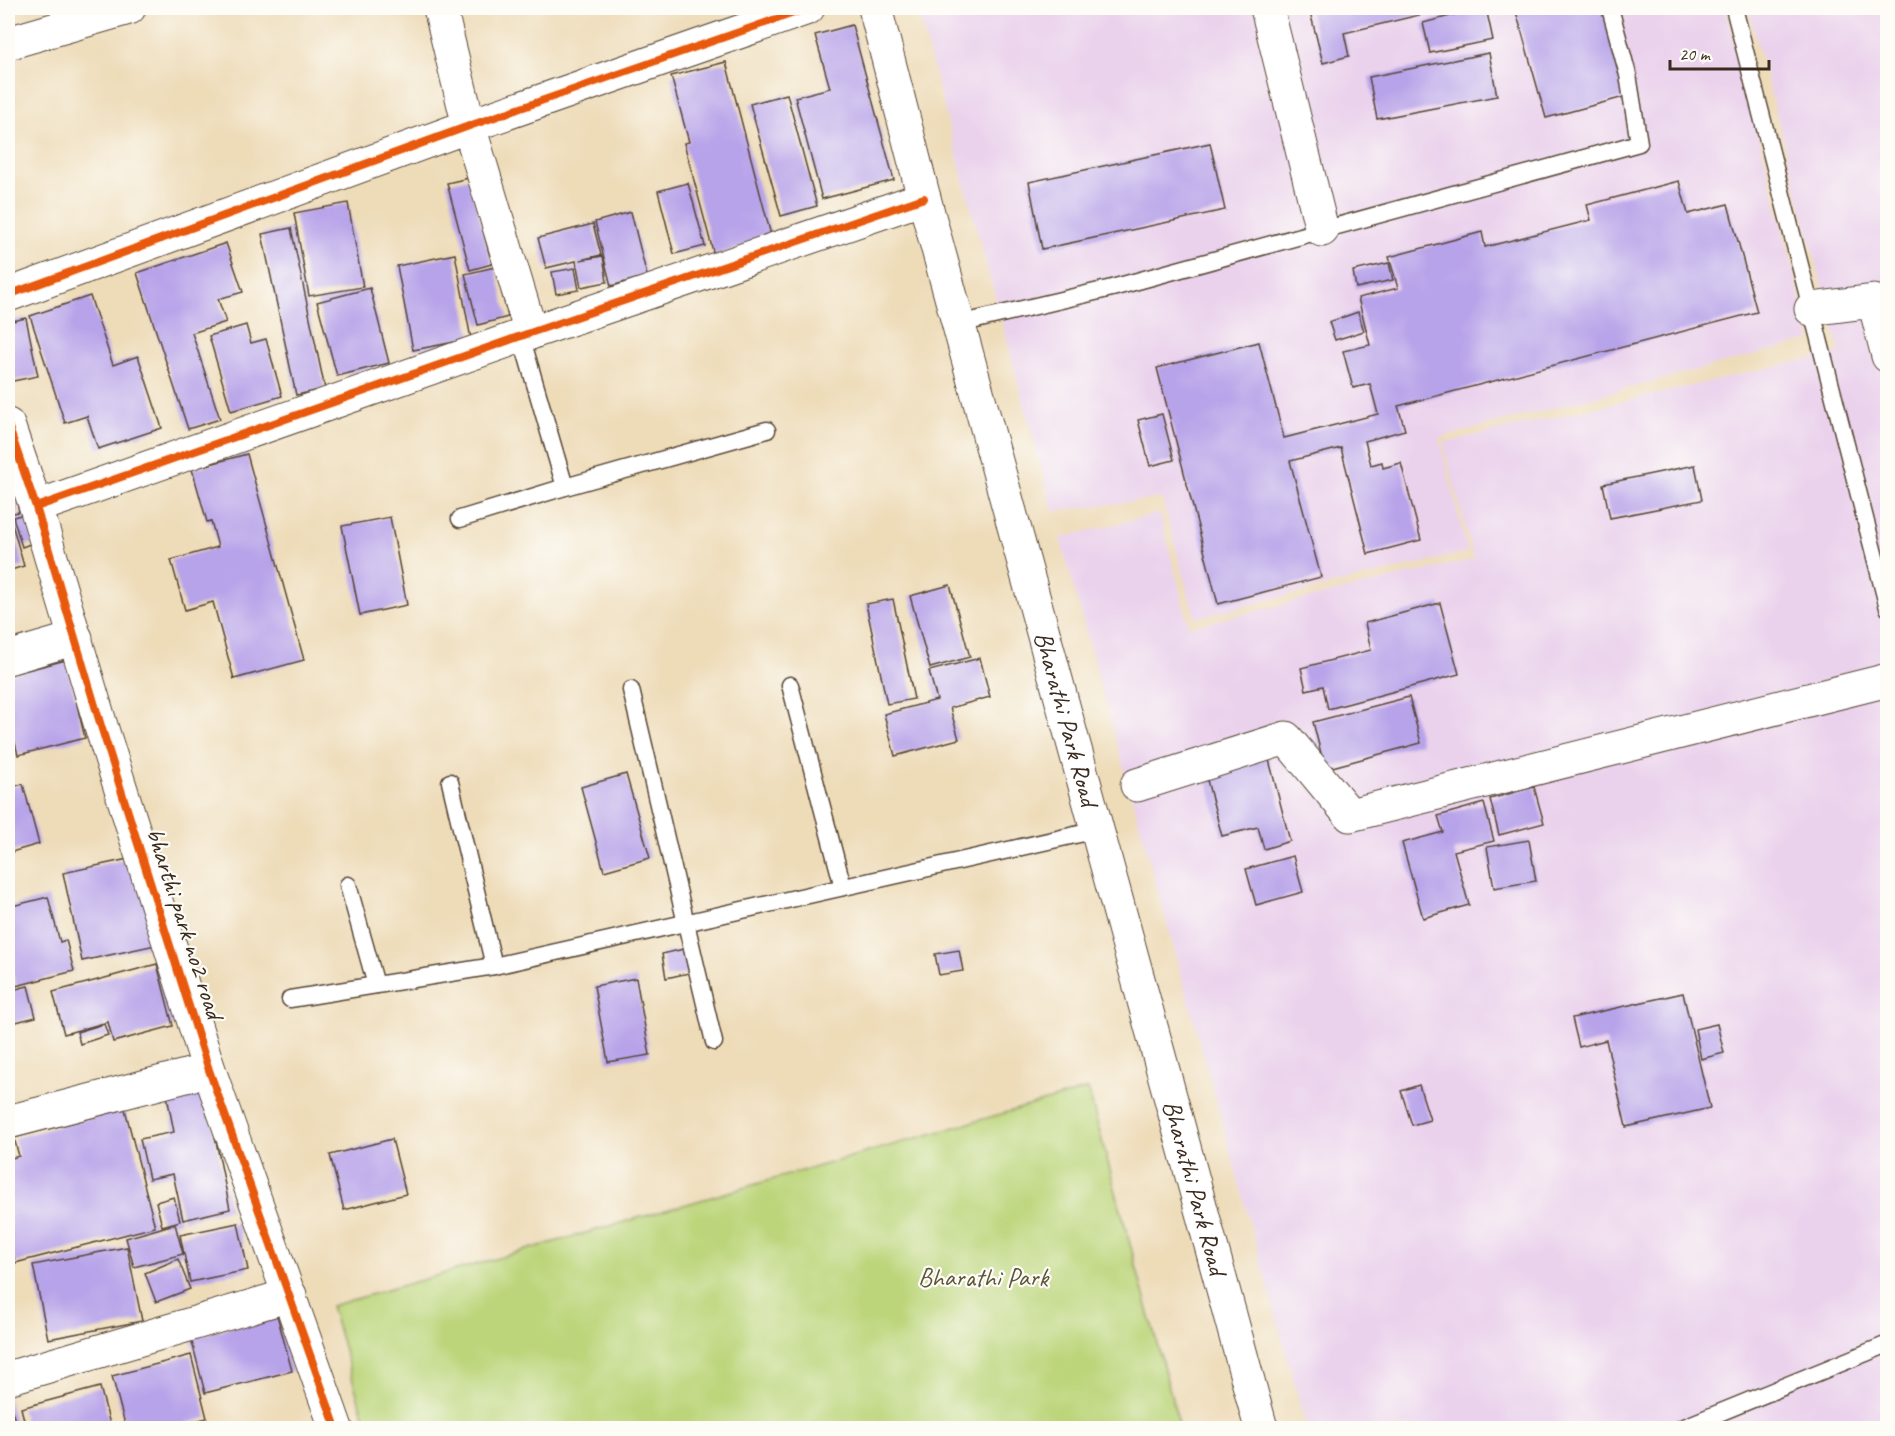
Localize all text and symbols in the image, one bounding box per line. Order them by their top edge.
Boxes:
scale bar [1670,33,1769,71]
text: 20 m [1679,43,1712,65]
street label: Bharathi Park Road [1027,628,1107,813]
street label: bharthi park no2 road [139,823,233,1026]
street label: Bharathi Park Road [1155,1097,1236,1282]
park label: Bharathi Park [918,1261,1050,1294]

